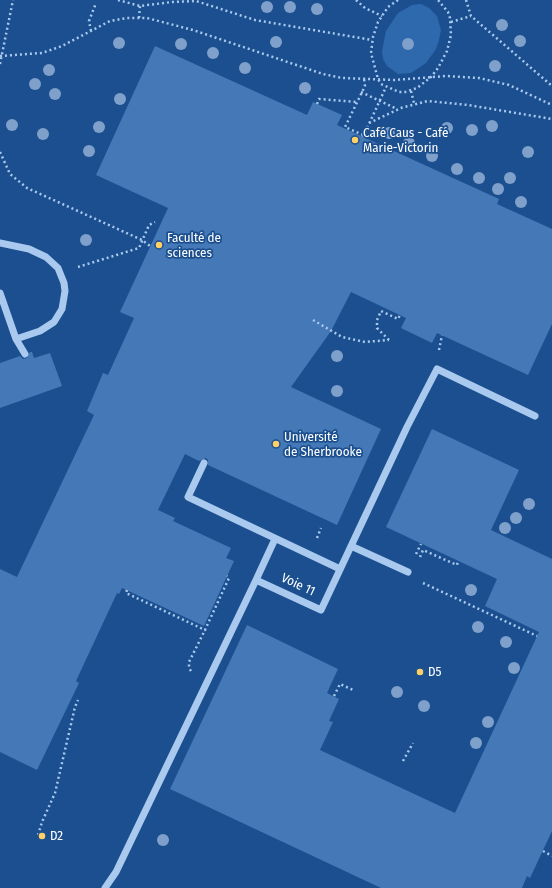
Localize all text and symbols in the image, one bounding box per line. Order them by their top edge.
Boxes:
place label: Café Caus - Café Marie-Victorin [363,125,448,156]
marker: Café Caus - Café Marie-Victorin [350,135,360,145]
place label: Faculté de sciences [167,230,221,261]
marker: Faculté de sciences [154,240,164,250]
place label: Université de Sherbrooke [284,429,362,460]
marker: Université de Sherbrooke [271,439,281,449]
street label: Voie 11 [278,570,318,600]
place label: D5 [428,664,442,680]
marker: D5 [415,667,425,677]
place label: D2 [50,828,63,844]
marker: D2 [37,831,47,841]

